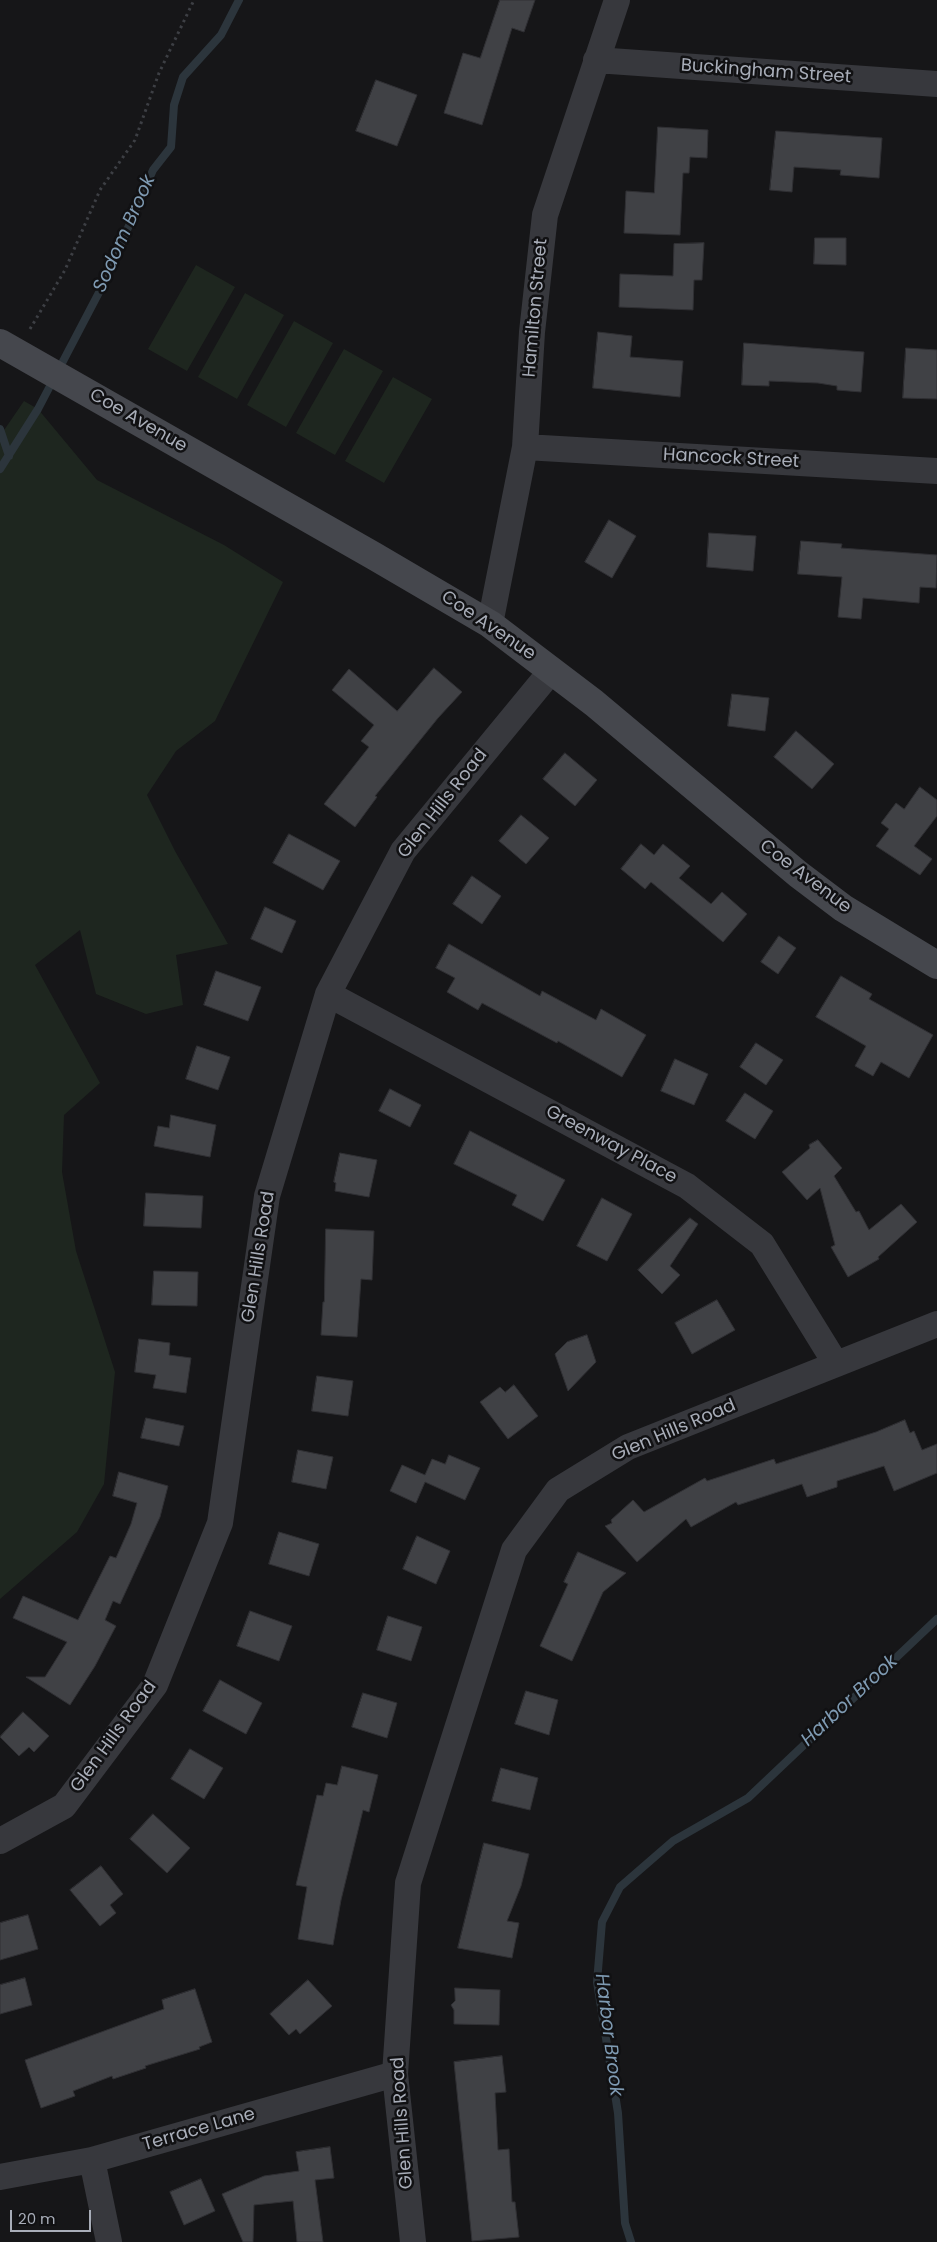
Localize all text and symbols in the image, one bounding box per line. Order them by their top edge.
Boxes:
street label: Buckingham Street [680,55,852,89]
water label: Sodom Brook [89,172,161,296]
street label: Hamilton Street [519,238,553,378]
street label: Coe Avenue [85,384,191,458]
street label: Hancock Street [662,445,800,473]
street label: Coe Avenue [437,587,539,665]
street label: Glen Hills Road [394,745,492,863]
street label: Coe Avenue [755,836,855,918]
street label: Greenway Place [542,1101,680,1189]
street label: Glen Hills Road [238,1190,280,1324]
street label: Glen Hills Road [609,1395,739,1467]
water label: Harbor Brook [797,1650,903,1752]
street label: Glen Hills Road [66,1677,162,1797]
water label: Harbor Brook [589,1972,627,2098]
street label: Glen Hills Road [388,2056,418,2190]
street label: Terrace Lane [140,2104,258,2156]
scale bar [12,2200,94,2232]
text: 20 m [18,2208,56,2229]

